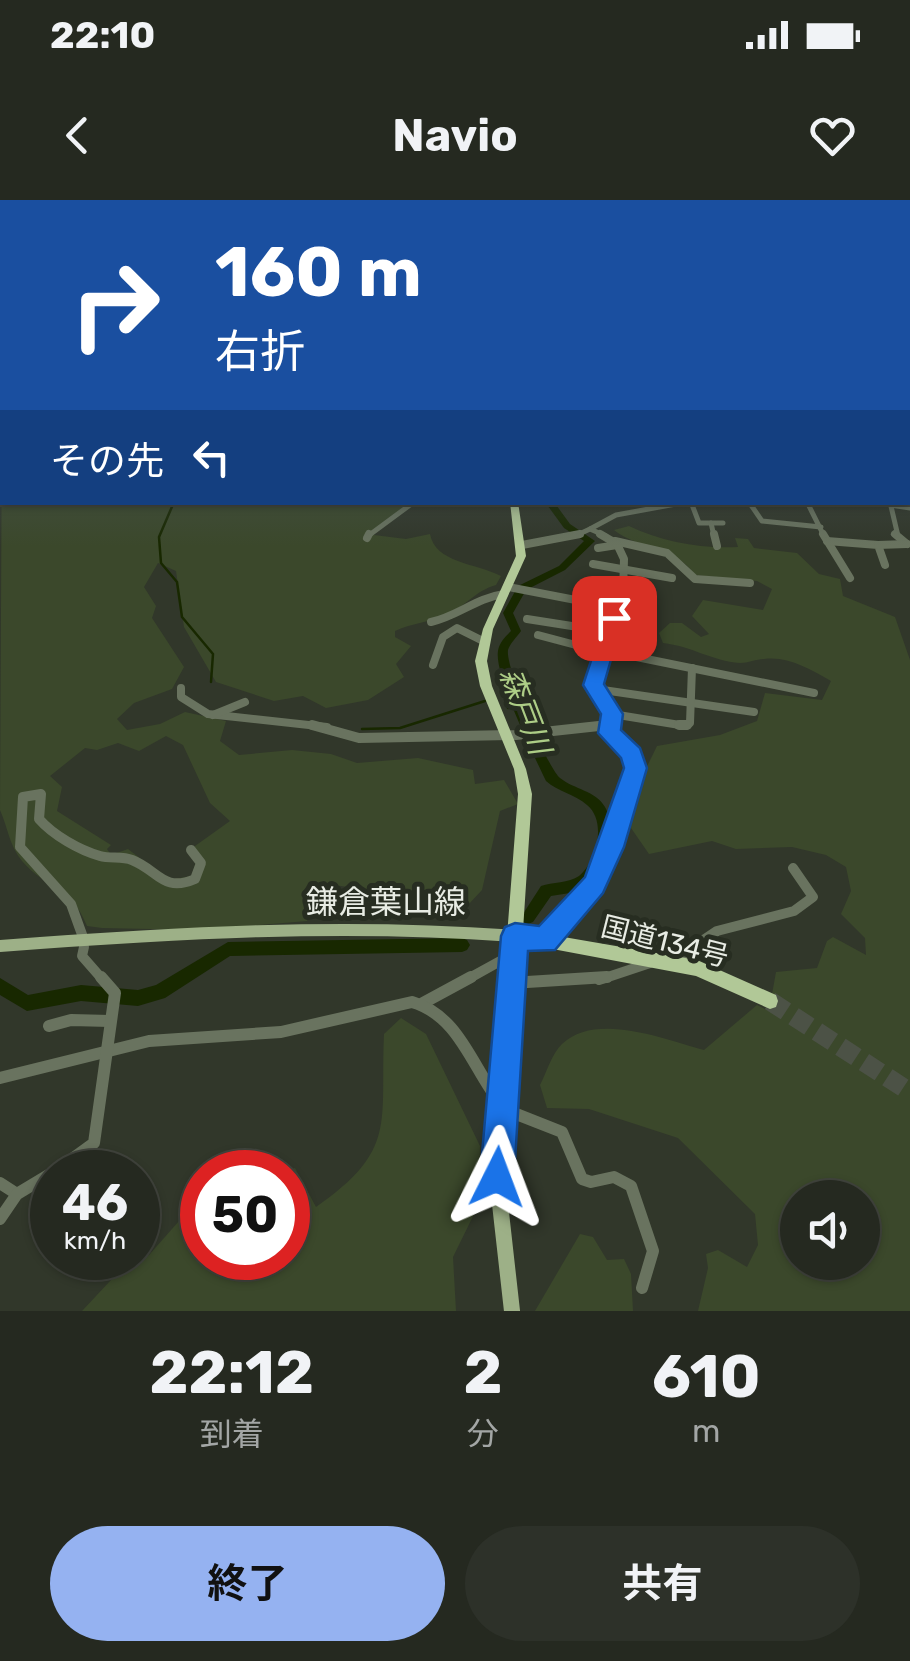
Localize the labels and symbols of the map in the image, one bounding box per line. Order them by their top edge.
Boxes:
pin [572,576,657,661]
water label: 森戸川 [492,663,559,762]
street label: 鎌倉葉山線 [306,883,466,921]
street label: 国道134号 [598,910,732,973]
position arrow [445,1125,549,1229]
speed limit sign: 50 [180,1150,310,1280]

